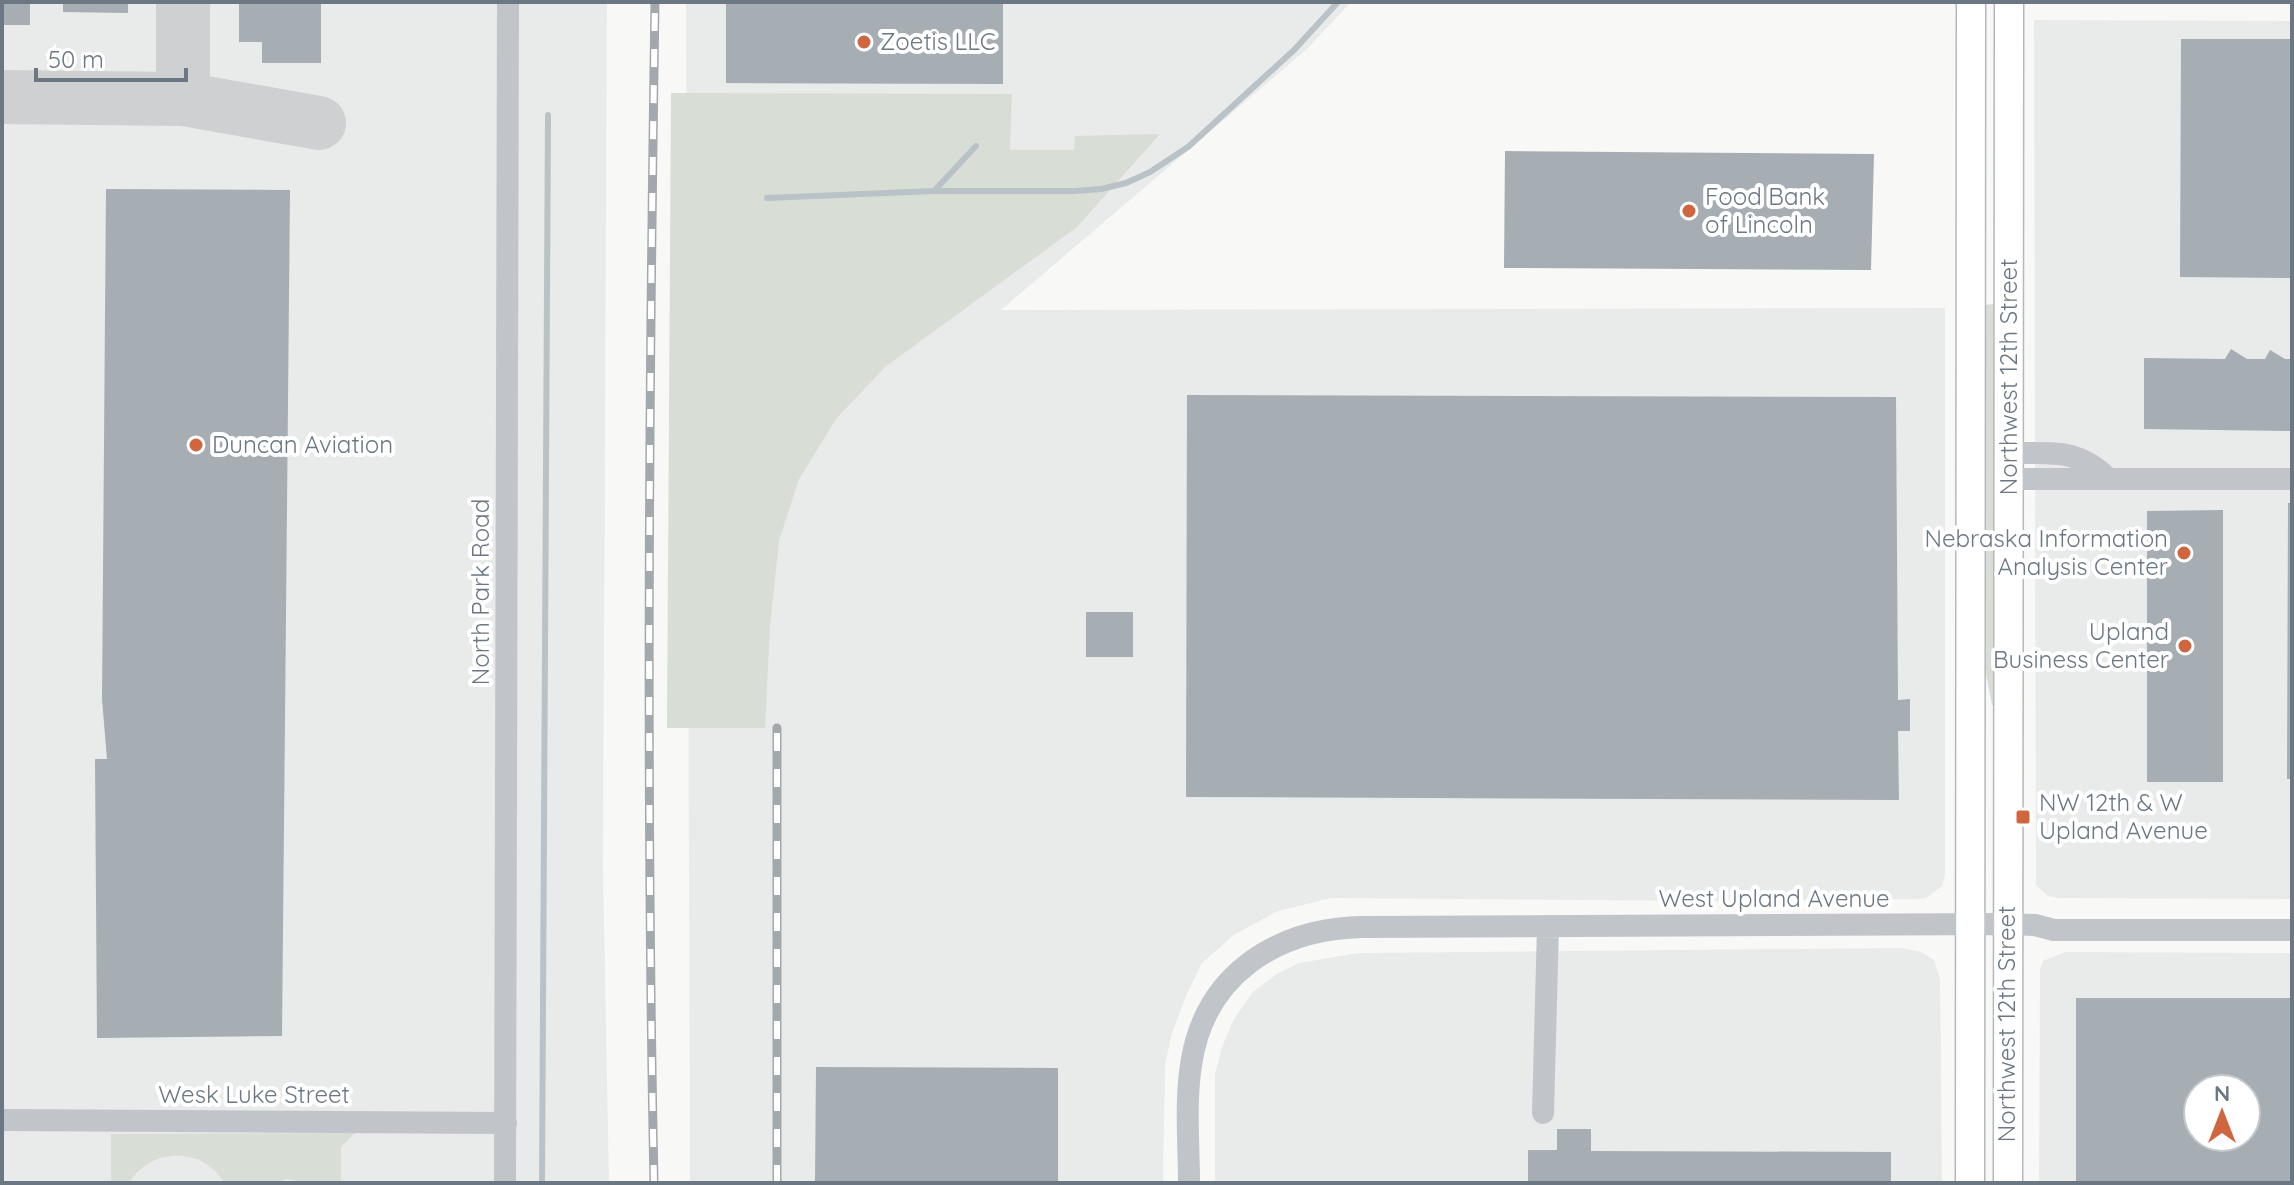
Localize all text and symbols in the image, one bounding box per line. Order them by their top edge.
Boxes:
place label: Zoetis LLC [880,26,995,56]
scale bar [36,32,186,82]
marker: Zoetis LLC [855,33,873,51]
text: 50 m [48,44,104,74]
place label: Food Bank of Lincoln [1705,181,1825,239]
marker: Food Bank of Lincoln [1680,202,1698,220]
street label: Northwest 12th Street [1993,259,2023,495]
place label: Duncan Aviation [212,429,393,459]
marker: Duncan Aviation [187,436,205,454]
street label: North Park Road [465,499,495,685]
place label: Nebraska Information Analysis Center [1924,523,2168,581]
marker: Nebraska Information Analysis Center [2175,544,2193,562]
place label: Upland Business Center [1993,616,2169,674]
marker: Upland Business Center [2176,637,2194,655]
place label: NW 12th & W Upland Avenue [2039,787,2208,845]
marker: NW 12th & W Upland Avenue [2014,808,2032,826]
street label: West Upland Avenue [1658,883,1890,913]
street label: Northwest 12th Street [1991,906,2021,1142]
north arrow [2182,1073,2262,1153]
street label: Wesk Luke Street [158,1079,350,1109]
text: N [2214,1079,2230,1107]

